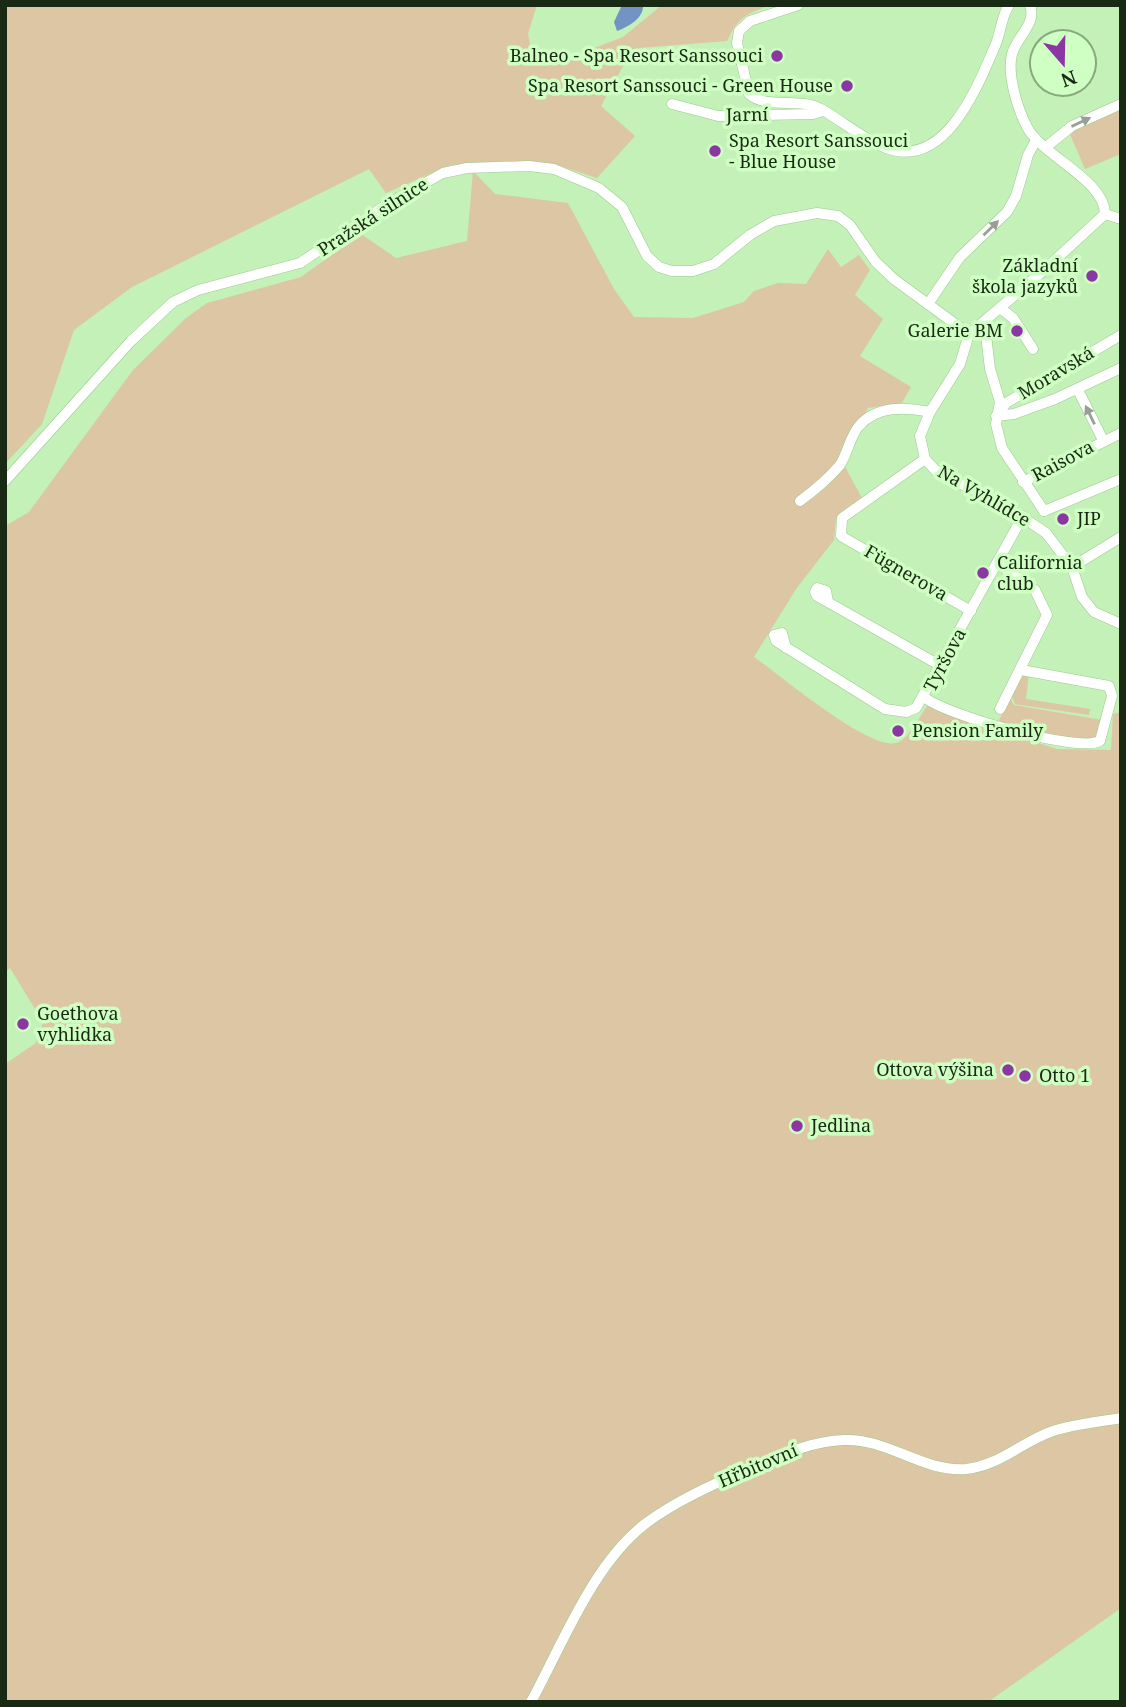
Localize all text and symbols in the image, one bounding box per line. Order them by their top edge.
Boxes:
north arrow [1028,28,1098,98]
place label: Balneo - Spa Resort Sanssouci [510,43,763,67]
marker: Balneo - Spa Resort Sanssouci [769,48,785,64]
text: N [1057,64,1080,94]
place label: Spa Resort Sanssouci - Green House [528,73,833,97]
marker: Spa Resort Sanssouci - Green House [839,78,855,94]
street label: Jarní [725,102,769,126]
one-way arrow [1071,116,1091,128]
place label: Spa Resort Sanssouci - Blue House [729,128,909,173]
marker: Spa Resort Sanssouci - Blue House [707,143,723,159]
street label: Pražská silnice [313,171,432,261]
one-way arrow [982,219,999,236]
place label: Základní škola jazyků [972,253,1079,298]
marker: Základní škola jazyků [1084,268,1100,284]
place label: Galerie BM [908,318,1003,342]
marker: Galerie BM [1009,323,1025,339]
street label: Moravská [1013,340,1098,404]
one-way arrow [1085,405,1096,425]
street label: Raisova [1027,434,1098,486]
street label: Na Vyhlídce [934,459,1035,531]
place label: JIP [1076,506,1101,530]
marker: JIP [1055,511,1071,527]
street label: Fügnerova [860,539,953,606]
place label: California club [997,550,1083,595]
marker: California club [975,565,991,581]
street label: Tyršova [917,624,971,696]
place label: Pension Family [912,718,1044,742]
marker: Pension Family [890,723,906,739]
place label: Goethova vyhlidka [37,1001,119,1046]
marker: Goethova vyhlidka [15,1016,31,1032]
place label: Ottova výšina [876,1057,994,1081]
marker: Ottova výšina [1000,1062,1016,1078]
place label: Otto 1 [1039,1063,1090,1087]
marker: Otto 1 [1017,1068,1033,1084]
place label: Jedlina [810,1113,871,1137]
marker: Jedlina [789,1118,805,1134]
street label: Hřbitovní [714,1438,801,1493]

